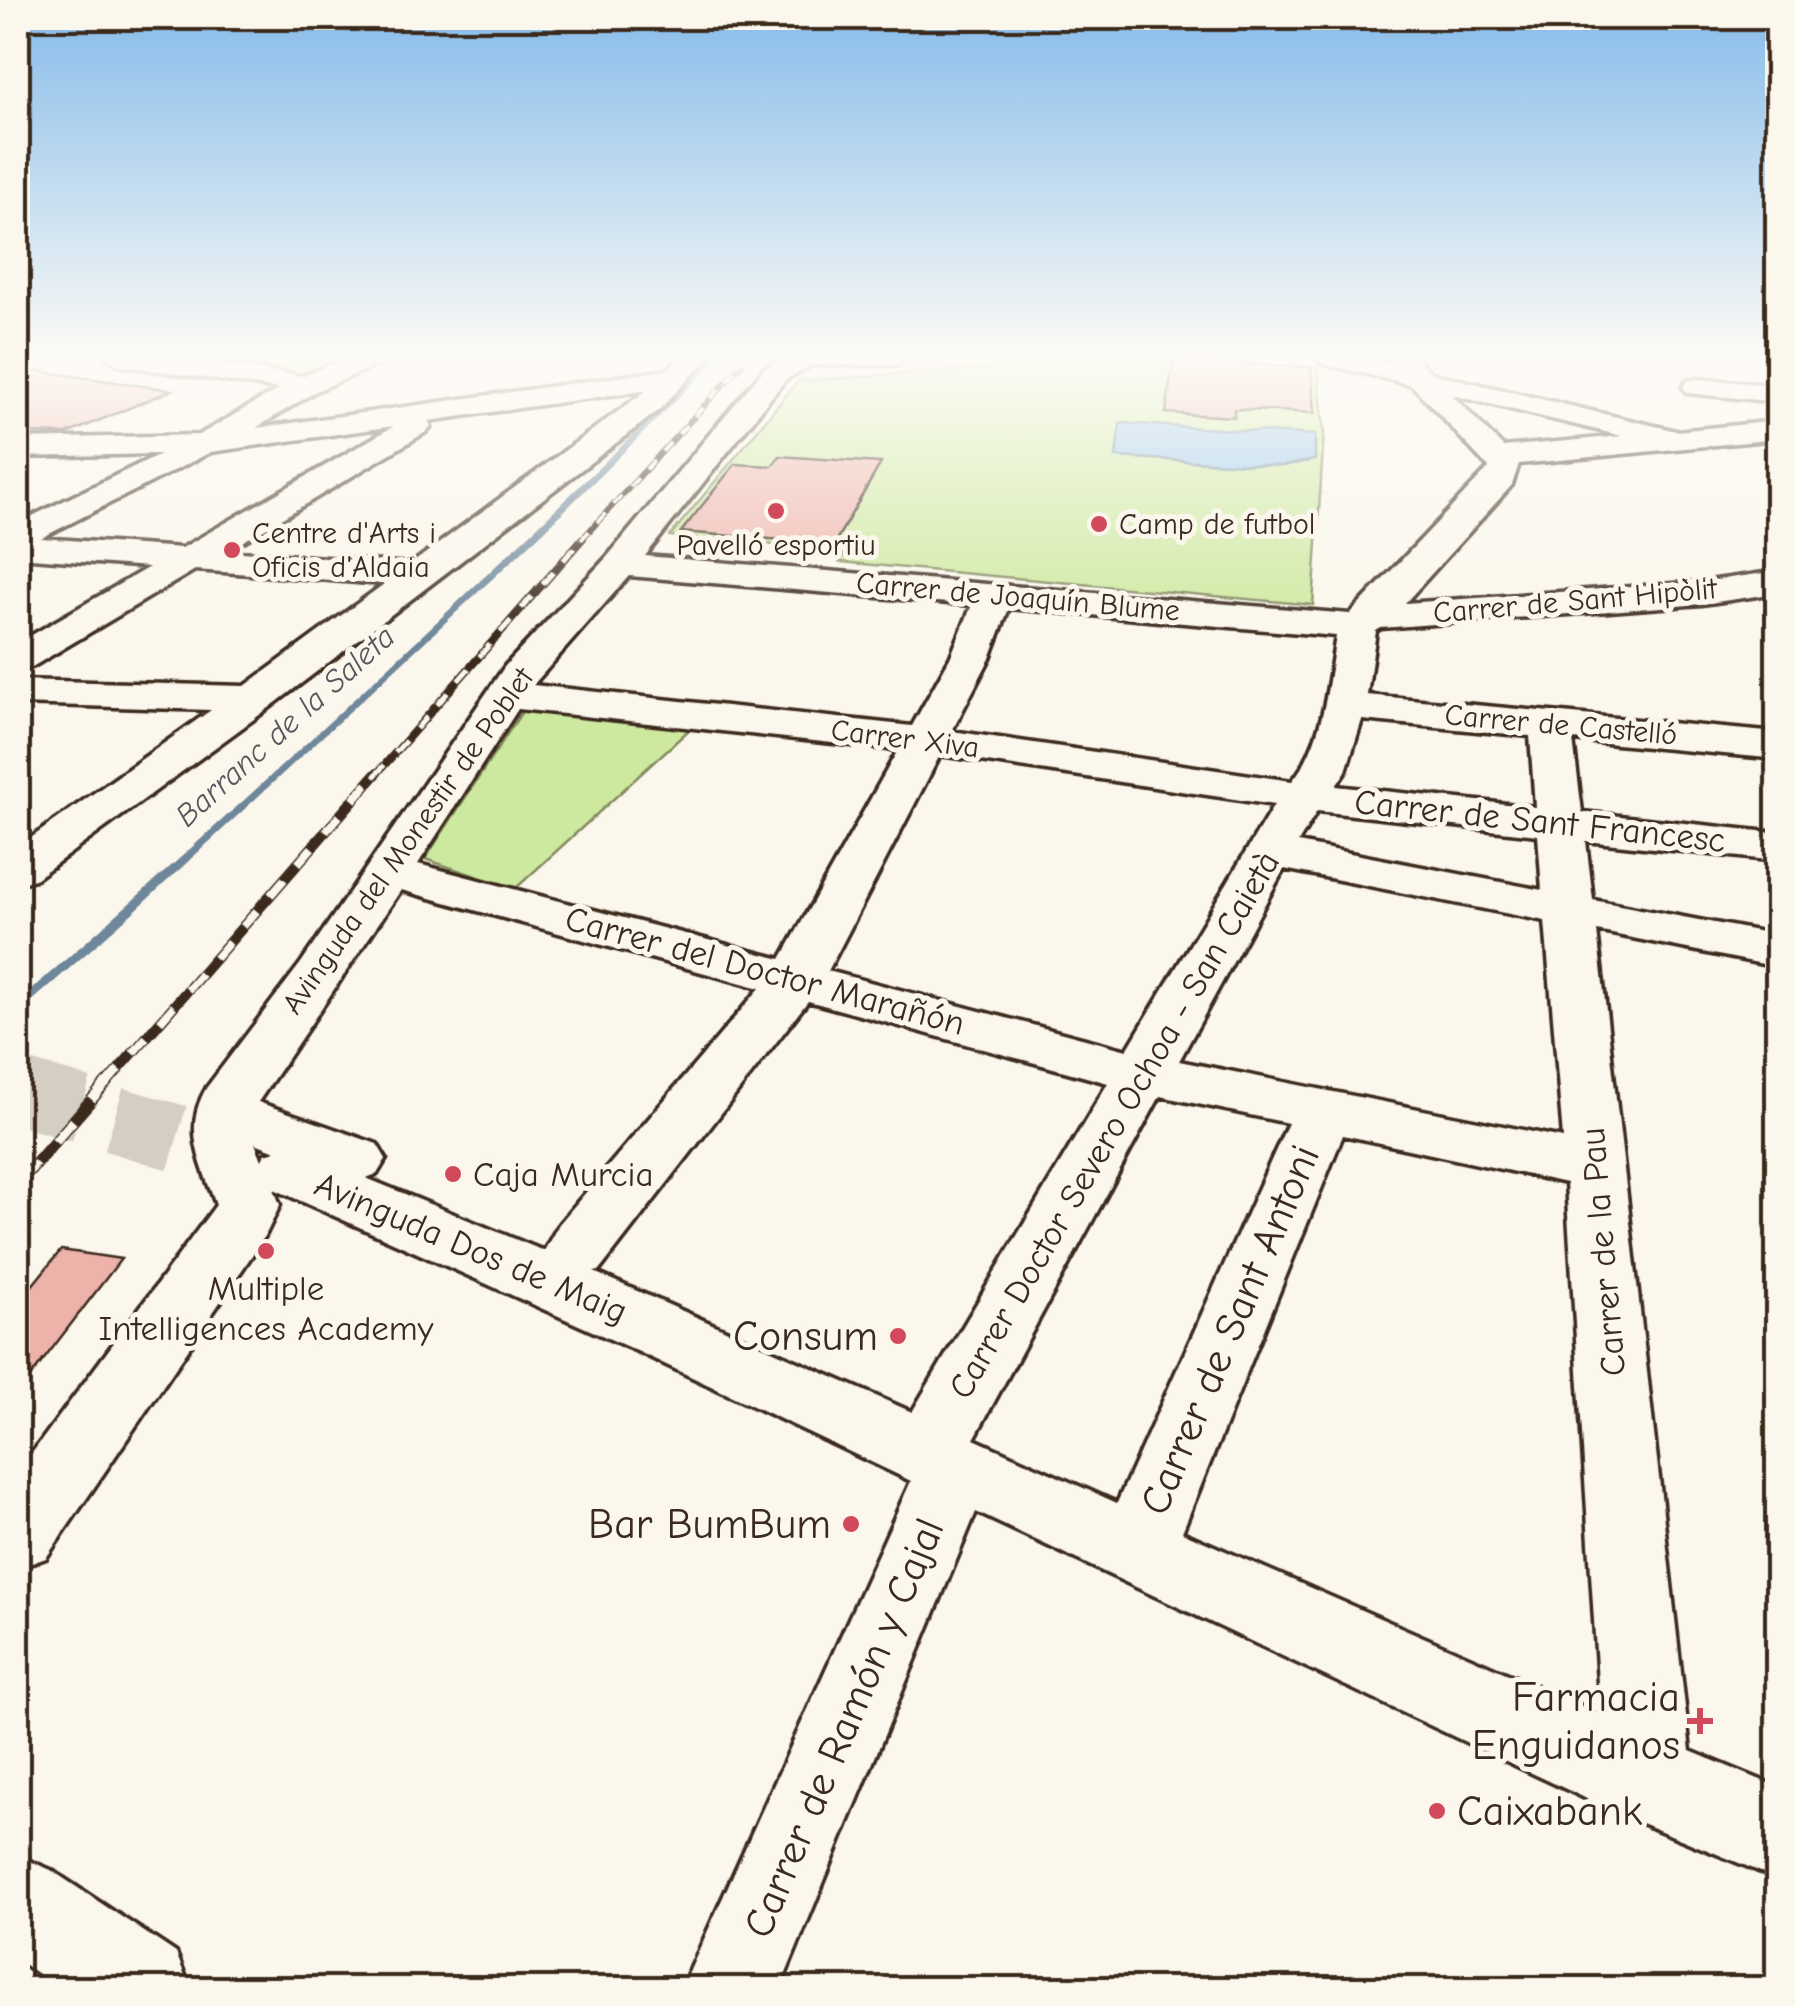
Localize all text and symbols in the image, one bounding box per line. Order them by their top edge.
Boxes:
marker: Pavelló esportiu [765,500,787,522]
place label: Camp de futbol [1119,507,1315,542]
marker: Camp de futbol [1088,513,1110,535]
place label: Centre d'Arts i Oficis d'Aldaia [252,516,436,585]
place label: Pavelló esportiu [677,528,875,563]
marker: Centre d'Arts i Oficis d'Aldaia [221,539,243,561]
street label: Carrer de Joaquín Blume [855,565,1181,629]
street label: Carrer de Sant Hipòlit [1432,571,1720,631]
water label: Barranc de la Saleta [168,618,402,834]
street label: Avinguda del Monestir de Poblet [275,660,542,1021]
street label: Carrer de Castelló [1443,697,1679,753]
street label: Carrer Xiva [829,713,981,765]
street label: Carrer de Sant Francesc [1353,781,1727,861]
street label: Carrer Doctor Severo Ochoa - San Caietà [940,844,1288,1406]
street label: Carrer del Doctor Marañón [561,898,969,1044]
street label: Carrer de la Pau [1572,1126,1634,1378]
street label: Carrer de Sant Antoni [1130,1138,1330,1522]
place label: Caja Murcia [473,1154,654,1195]
marker: Caja Murcia [442,1163,464,1185]
street label: Avinguda Dos de Maig [309,1164,633,1332]
marker: Multiple Intelligences Academy [255,1240,277,1262]
place label: Multiple Intelligences Academy [99,1268,434,1349]
place label: Consum [733,1312,878,1361]
marker: Consum [887,1325,909,1347]
place label: Bar BumBum [588,1500,831,1549]
street label: Carrer de Ramón y Cajal [733,1511,955,1945]
marker: Bar BumBum [840,1513,862,1535]
place label: Farmacia Enguidanos [1472,1673,1680,1770]
marker: Farmacia Enguidanos [1689,1710,1711,1732]
place label: Caixabank [1457,1787,1642,1836]
marker: Caixabank [1426,1800,1448,1822]

